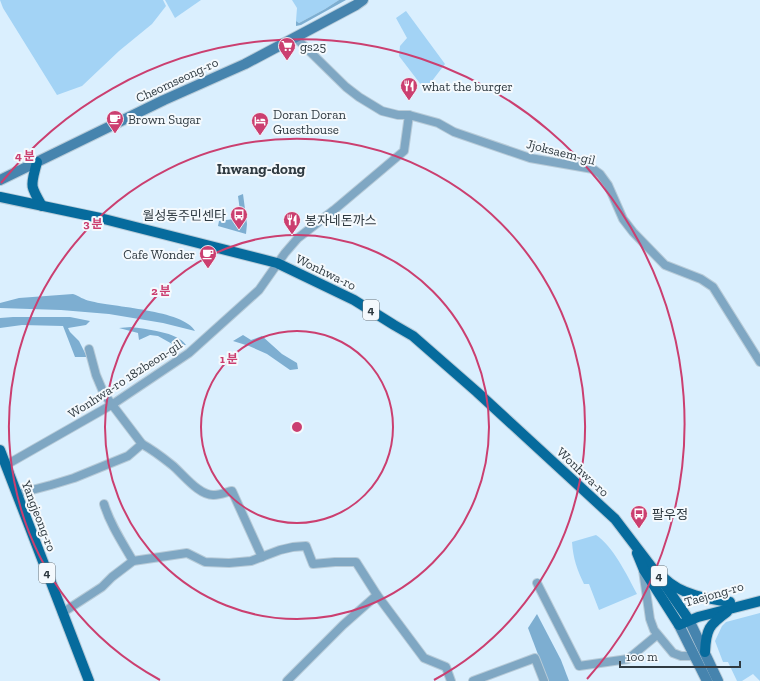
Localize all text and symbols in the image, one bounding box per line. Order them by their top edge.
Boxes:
supermarket icon: gs25 [277,36,297,61]
place label: gs25 [300,39,327,54]
street label: Cheomseong-ro [134,54,221,106]
restaurant icon: what the burger [399,76,419,101]
place label: what the burger [422,79,513,94]
place label: Doran Doran Guesthouse [273,107,347,137]
cafe icon: Brown Sugar [105,109,125,134]
hotel icon: Doran Doran Guesthouse [250,111,270,136]
place label: Brown Sugar [128,112,201,127]
street label: Jjoksaem-gil [525,136,597,169]
text: 4 분 [15,149,35,163]
district label: Inwang-dong [217,160,306,178]
bus stop icon: 월성동주민센타 [229,205,249,230]
place label: 월성동주민센타 [142,208,226,223]
restaurant icon: 봉자네돈까스 [282,210,302,235]
place label: 봉자네돈까스 [305,213,377,228]
text: 3 분 [83,217,103,231]
cafe icon: Cafe Wonder [198,244,218,269]
place label: Cafe Wonder [123,247,195,262]
street label: Wonhwa-ro [293,251,359,293]
text: 2 분 [151,284,171,298]
road number: 4 [363,300,379,320]
street label: Wonhwa-ro 182beon-gil [65,336,185,421]
text: 1 분 [220,352,238,366]
centre of rings [290,420,304,434]
street label: Wonhwa-ro [554,444,612,500]
street label: Yangjeong-ro [17,477,60,554]
bus stop icon: 팔우정 [629,504,649,529]
place label: 팔우정 [652,507,688,522]
road number: 4 [39,563,55,583]
road number: 4 [651,566,667,586]
street label: Taejong-ro [683,578,746,611]
scale bar [620,643,740,669]
text: 100 m [626,650,658,664]

